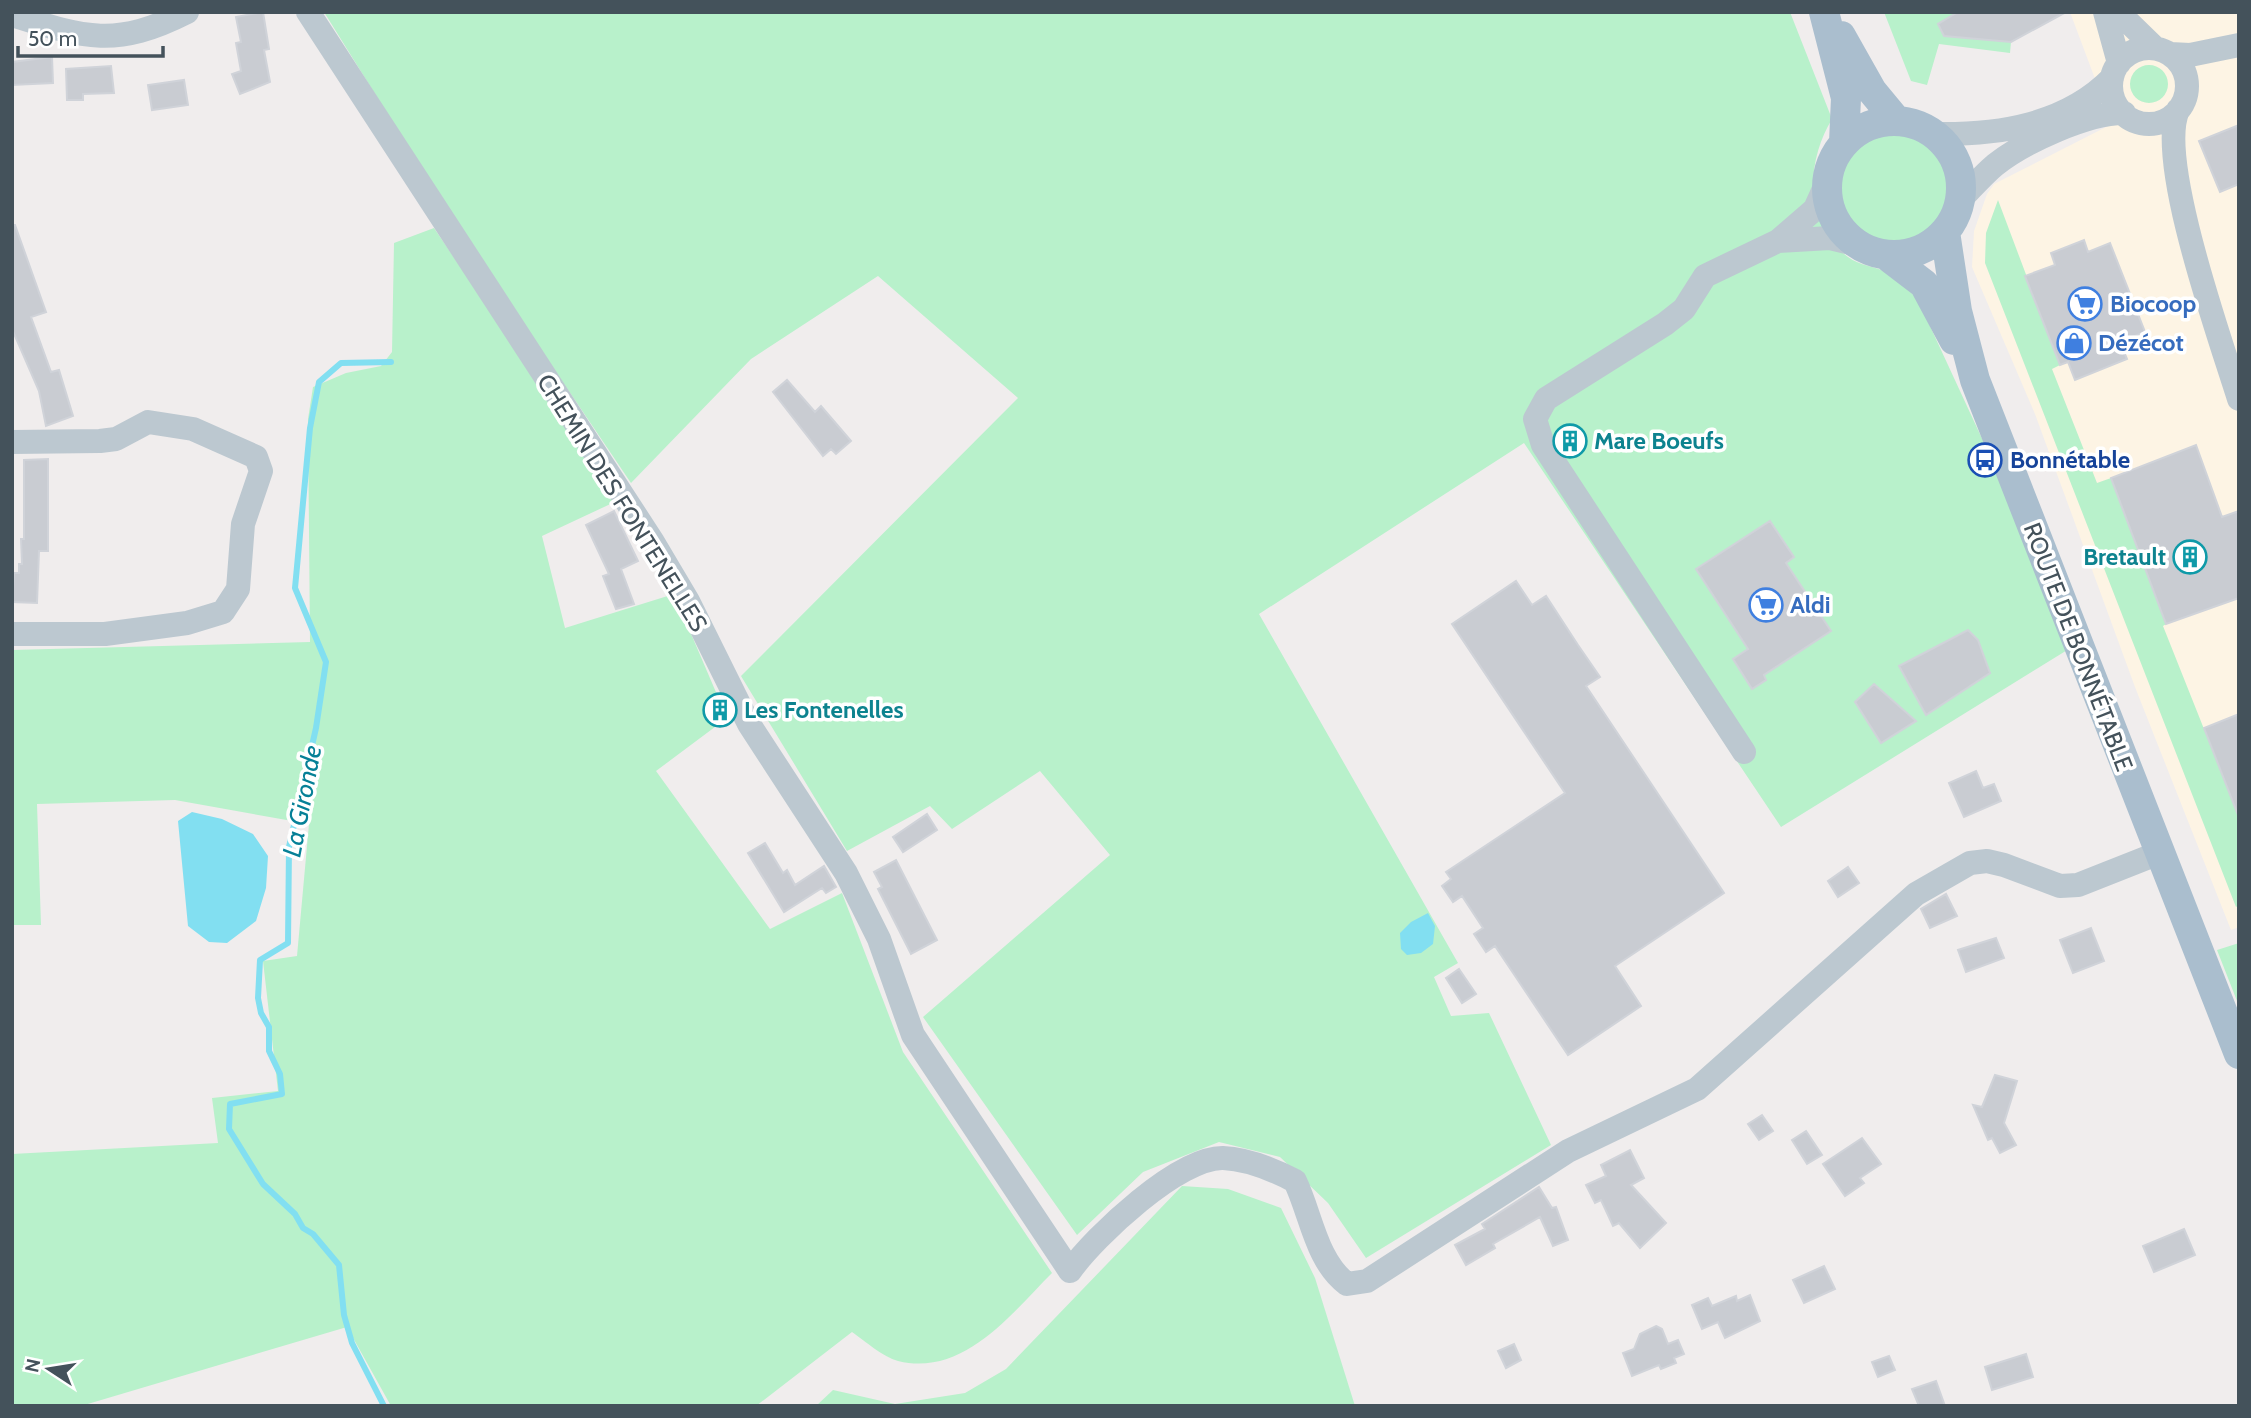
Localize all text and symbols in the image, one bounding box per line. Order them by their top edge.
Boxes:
scale bar [18,14,163,58]
text: 50 m [28,26,77,51]
supermarket icon: Biocoop [2066,285,2104,323]
place label: Biocoop [2110,289,2197,318]
shop icon: Dézécot [2055,324,2093,362]
place label: Dézécot [2098,328,2184,357]
street label: CHEMIN DES FONTENELLES [531,369,714,637]
building icon: Mare Boeufs [1551,422,1589,460]
place label: Mare Boeufs [1594,426,1724,455]
bus stop icon: Bonnétable [1966,441,2004,479]
place label: Bonnétable [2010,445,2130,474]
street label: ROUTE DE BONNÉTABLE [2018,518,2139,775]
building icon: Bretault [2171,538,2209,576]
place label: Bretault [2083,542,2166,571]
supermarket icon: Aldi [1747,586,1785,624]
place label: Aldi [1790,590,1830,619]
building icon: Les Fontenelles [701,691,739,729]
place label: Les Fontenelles [744,695,904,724]
water label: La Gironde [276,742,329,860]
north arrow [14,1334,84,1404]
text: N [20,1357,46,1375]

